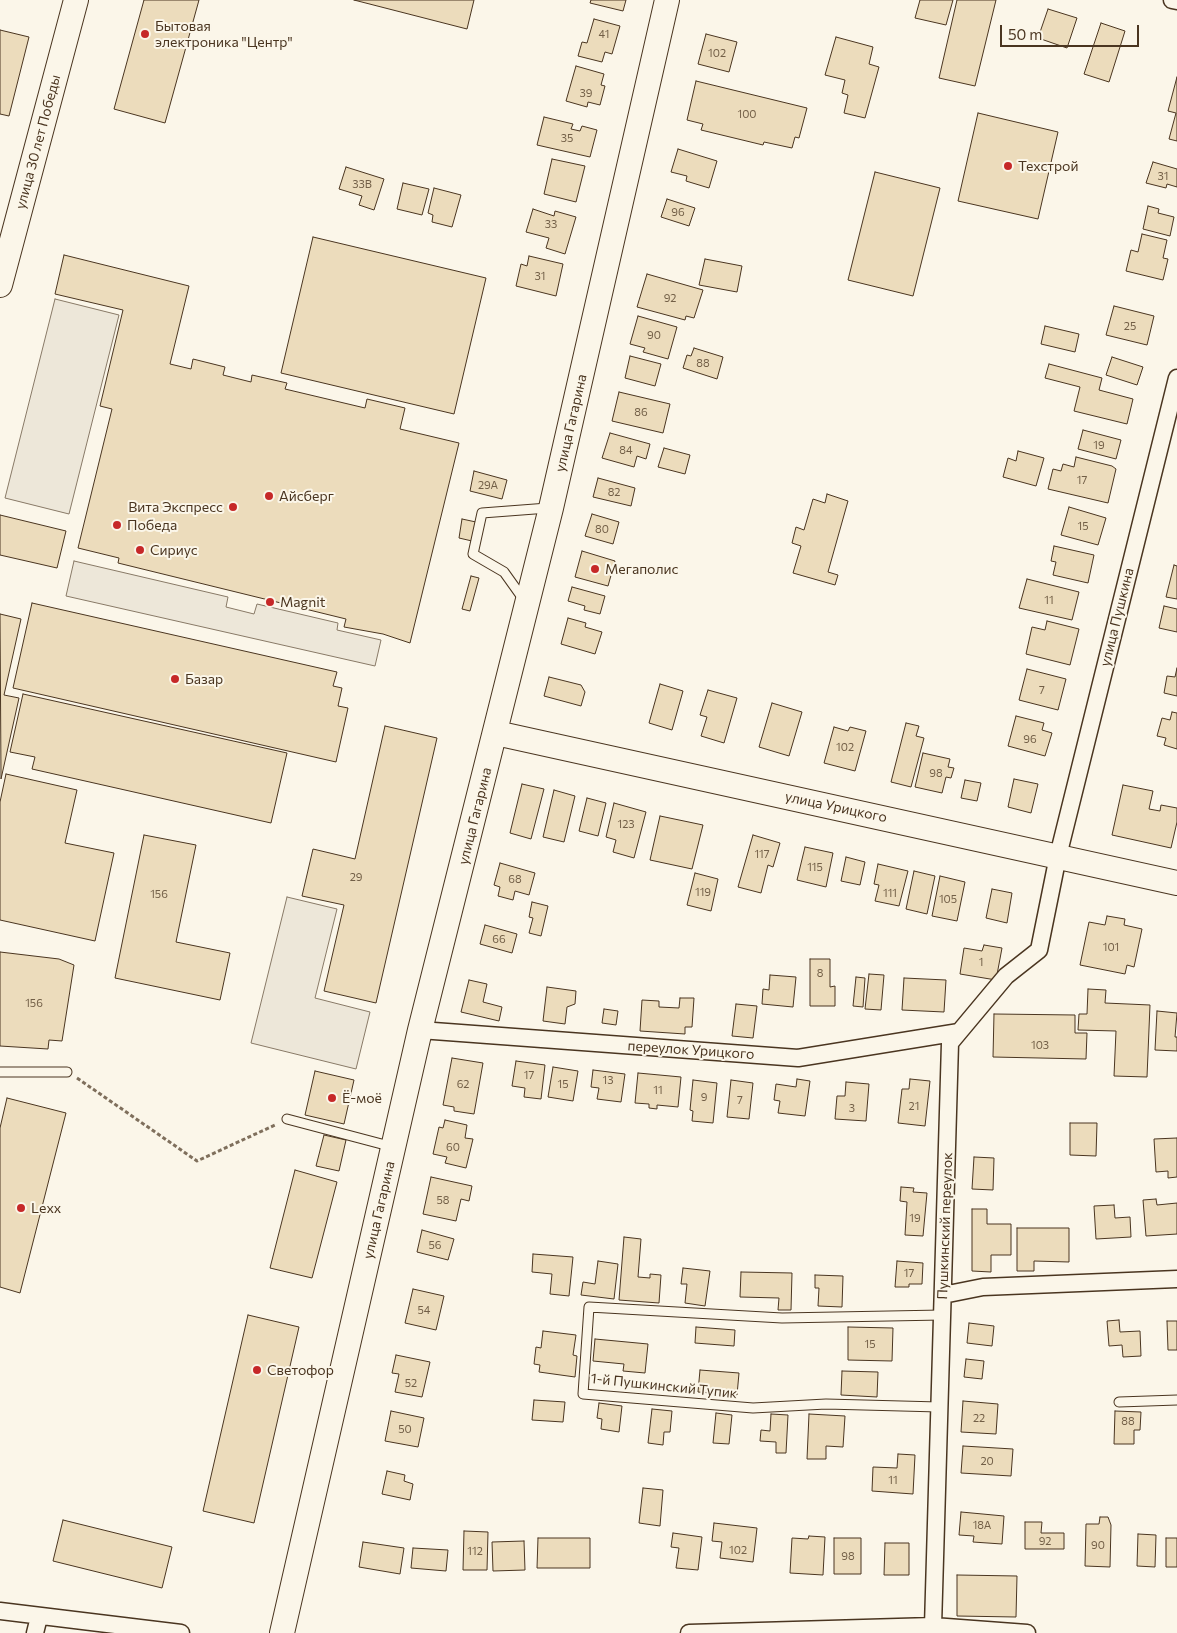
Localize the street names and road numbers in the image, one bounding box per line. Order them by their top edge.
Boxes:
street label: улица 30 лет Победы [12,73,64,211]
street label: улица Гагарина [552,372,590,474]
street label: улица Пушкина [1097,566,1137,668]
street label: улица Гагарина [455,766,495,866]
street label: улица Урицкого [783,788,889,826]
street label: переулок Урицкого [627,1037,755,1063]
street label: Пушкинский переулок [934,1152,956,1300]
street label: улица Гагарина [360,1159,398,1261]
street label: 1-й Пушкинский Тупик [590,1370,738,1402]

